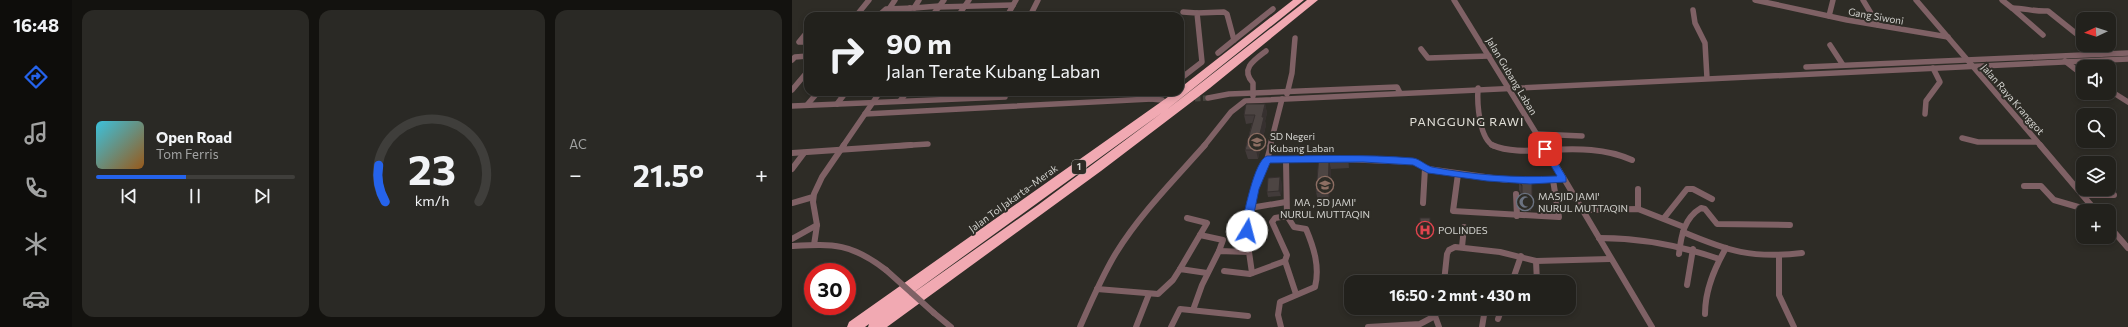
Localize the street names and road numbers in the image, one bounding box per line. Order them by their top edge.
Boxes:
street label: Gang Siwoni [1847,5,1905,27]
street label: Jalan Gubang Laban [1484,35,1540,117]
street label: Jalan Raya Kranggot [1979,61,2047,137]
road number: 1 [1072,160,1086,174]
street label: Jalan Tol Jakarta–Merak [966,161,1060,234]

